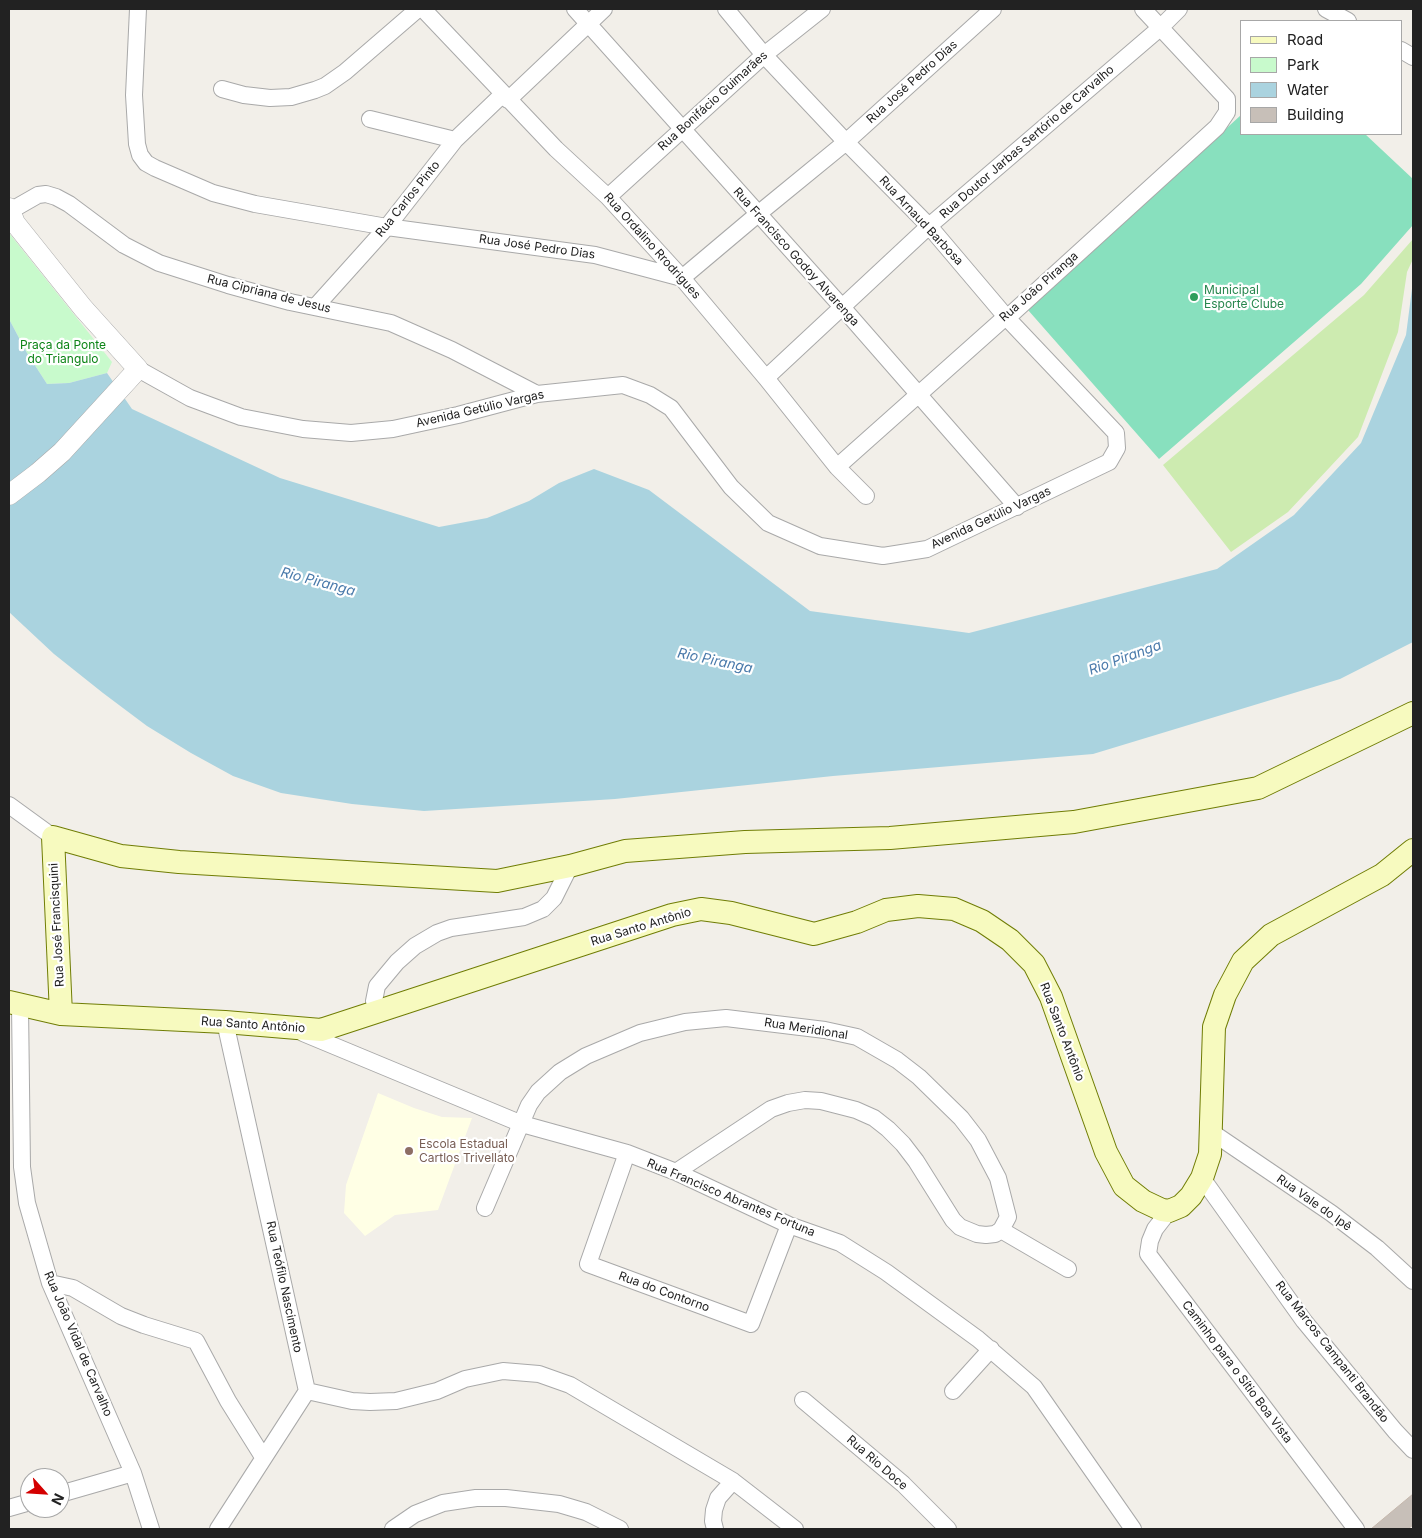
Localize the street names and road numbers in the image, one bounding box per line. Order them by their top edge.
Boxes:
street label: Rua José Pedro Dias [864,37,960,127]
street label: Rua Bonifácio Guimarães [655,48,771,154]
street label: Rua Doutor Jarbas Sertório de Carvalho [937,62,1117,222]
street label: Rua Carlos Pinto [373,158,443,240]
street label: Rua Arnaud Barbosa [876,173,966,269]
street label: Rua Francisco Godoy Alvarenga [730,185,862,329]
street label: Rua Ordalino Rrodrigues [600,190,704,302]
street label: Rua José Pedro Dias [478,232,596,262]
street label: Rua João Piranga [997,249,1081,325]
street label: Rua Cipriana de Jesus [206,272,332,316]
street label: Avenida Getúlio Vargas [415,387,545,431]
street label: Avenida Getúlio Vargas [929,484,1053,552]
street label: Rua José Francisquini [47,863,67,987]
street label: Rua Santo Antônio [589,905,693,949]
street label: Rua Santo Antônio [1037,981,1087,1083]
street label: Rua Santo Antônio [200,1014,306,1036]
street label: Rua Meridional [763,1015,849,1043]
street label: Rua Francisco Abrantes Fortuna [645,1156,817,1240]
street label: Rua Vale do Ipê [1274,1172,1354,1234]
street label: Rua Teófilo Nascimento [263,1220,305,1354]
street label: Rua João Vidal de Carvalho [41,1269,115,1419]
street label: Rua do Contorno [616,1269,712,1315]
street label: Rua Marcos Campanti Brandão [1272,1278,1392,1426]
street label: Caminho para o Sítio Boa Vista [1179,1298,1295,1446]
street label: Rua Rio Doce [844,1433,910,1493]

